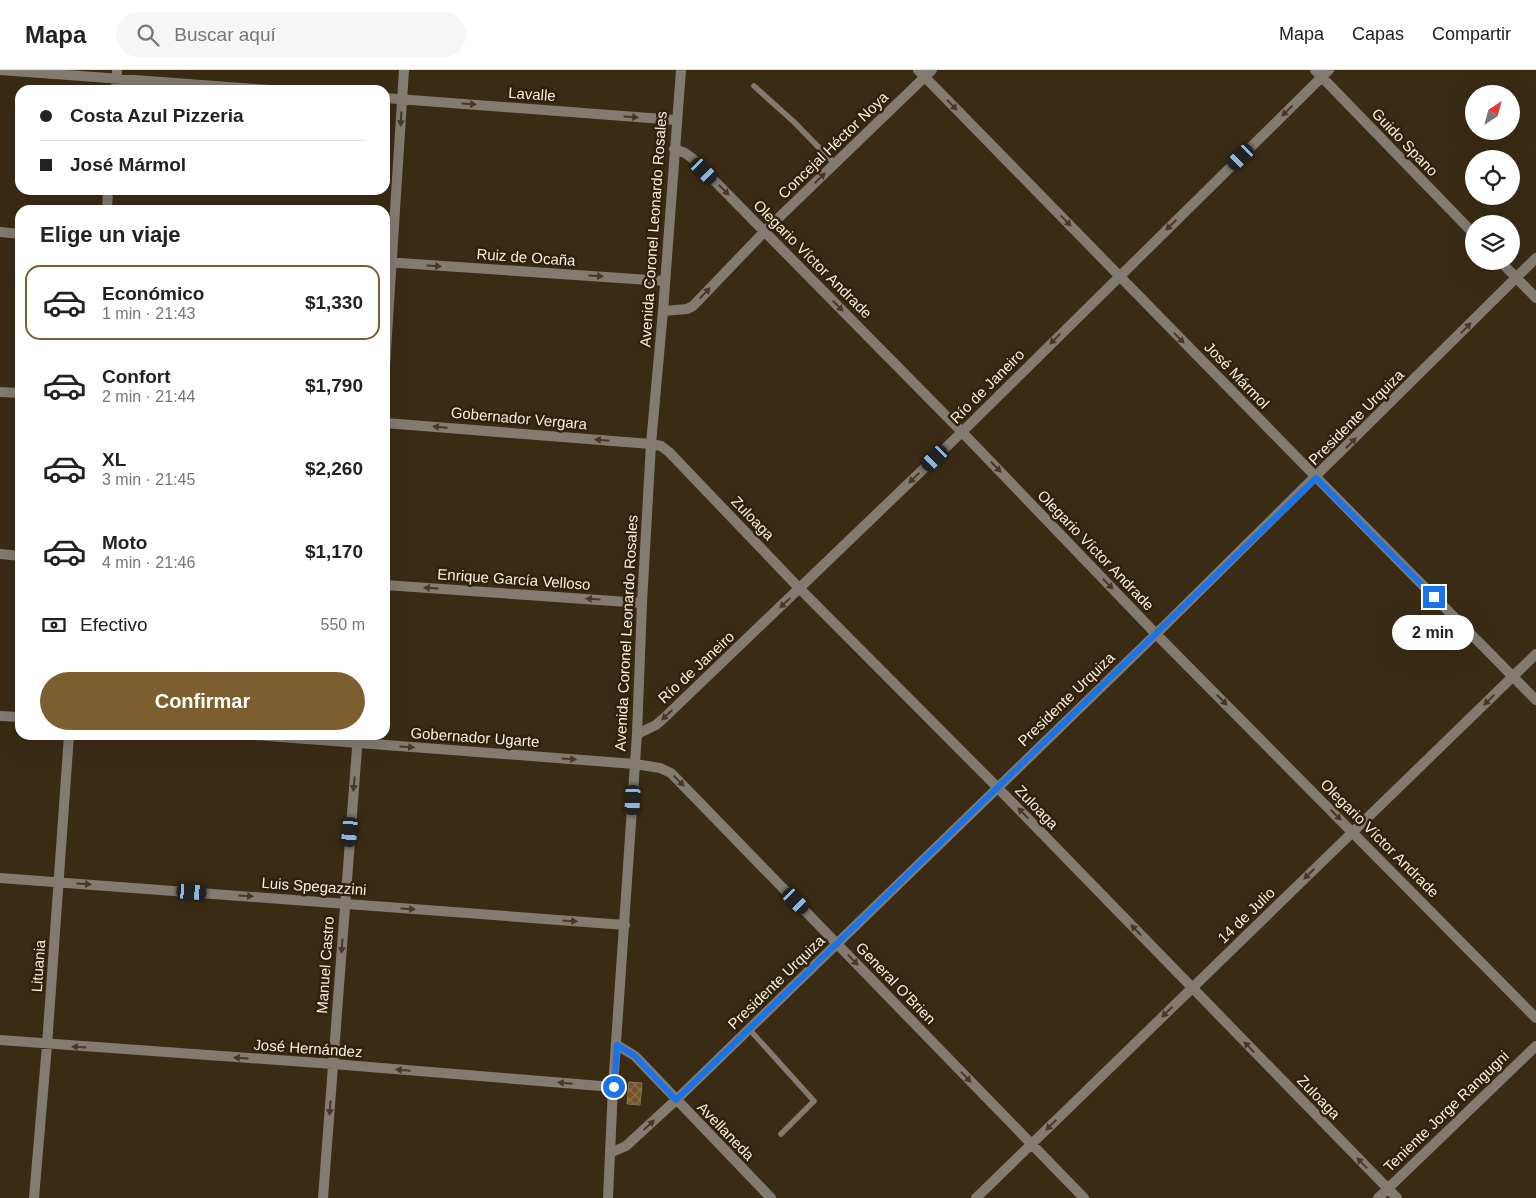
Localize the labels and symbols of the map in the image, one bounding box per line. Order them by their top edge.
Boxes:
street label: Lavalle [508,84,556,104]
north arrow [1465,85,1520,140]
street label: Concejal Héctor Noya [775,88,892,202]
one-way arrow [946,99,958,111]
one-way arrow [461,101,477,109]
one-way arrow [1281,105,1293,117]
street label: Guido Spano [1368,105,1442,179]
street label: Avenida Coronel Leonardo Rosales [636,110,670,348]
one-way arrow [397,111,405,127]
one-way arrow [623,113,639,121]
car [1225,141,1257,173]
car [688,155,719,187]
one-way arrow [814,172,826,184]
one-way arrow [718,184,730,196]
street label: Olegario Víctor Andrade [750,196,876,322]
one-way arrow [1060,215,1072,227]
one-way arrow [1165,219,1177,231]
street label: Ruiz de Ocaña [476,245,577,269]
one-way arrow [426,262,442,270]
one-way arrow [588,273,604,281]
one-way arrow [699,287,711,299]
one-way arrow [832,300,844,312]
one-way arrow [1459,323,1471,335]
one-way arrow [1173,331,1185,343]
one-way arrow [1050,333,1062,345]
street label: José Mármol [1201,338,1273,412]
street label: Río de Janeiro [946,345,1028,427]
street label: Presidente Urquiza [1305,365,1408,468]
street label: Gobernador Vergara [450,404,589,432]
one-way arrow [432,423,448,431]
one-way arrow [594,436,610,444]
one-way arrow [1344,437,1356,449]
car [918,442,951,474]
one-way arrow [990,461,1002,473]
one-way arrow [909,472,921,484]
street label: Olegario Víctor Andrade [1034,487,1158,613]
street label: Zuloaga [728,493,778,544]
street label: Avenida Coronel Leonardo Rosales [611,514,641,752]
street label: Enrique García Velloso [437,565,591,593]
one-way arrow [1102,578,1114,590]
one-way arrow [423,584,439,592]
route end [1423,586,1445,608]
one-way arrow [585,595,601,603]
one-way arrow [779,597,791,609]
callout: 2 min [1393,614,1475,650]
street label: Río de Janeiro [655,628,737,706]
street label: Presidente Urquiza [1014,648,1118,749]
one-way arrow [1215,694,1227,706]
one-way arrow [1483,694,1495,706]
one-way arrow [662,709,674,721]
street label: Gobernador Ugarte [410,724,540,750]
one-way arrow [399,743,415,751]
one-way arrow [561,756,577,764]
one-way arrow [673,775,685,787]
street label: Olegario Víctor Andrade [1317,775,1443,901]
one-way arrow [350,776,358,792]
street label: Zuloaga [1012,782,1062,833]
car [624,785,641,815]
one-way arrow [1017,808,1029,820]
one-way arrow [1330,809,1342,821]
car [341,816,358,848]
one-way arrow [1303,868,1315,880]
street label: Luis Spegazzini [261,874,367,898]
one-way arrow [76,880,92,888]
car [176,883,207,901]
street label: 14 de Julio [1214,884,1278,946]
car [780,885,811,917]
one-way arrow [238,893,254,901]
one-way arrow [400,905,416,913]
street label: Manuel Castro [313,916,337,1014]
one-way arrow [562,917,578,925]
one-way arrow [1130,924,1142,936]
street label: Presidente Urquiza [724,931,828,1032]
one-way arrow [337,938,345,954]
street label: Lituania [28,939,48,993]
street label: General O'Brien [853,939,939,1027]
one-way arrow [847,954,859,966]
one-way arrow [1162,1006,1174,1018]
street label: José Hernández [253,1036,363,1060]
one-way arrow [1243,1041,1255,1053]
one-way arrow [70,1043,86,1051]
street label: Teniente Jorge Rangugni [1380,1047,1512,1175]
one-way arrow [233,1054,249,1062]
one-way arrow [395,1066,411,1074]
one-way arrow [960,1071,972,1083]
street label: Zuloaga [1294,1072,1344,1123]
route start [603,1076,625,1098]
one-way arrow [557,1079,573,1087]
street label: Avellaneda [694,1098,758,1164]
one-way arrow [325,1100,333,1116]
one-way arrow [643,1119,655,1131]
one-way arrow [1045,1119,1057,1131]
one-way arrow [1356,1158,1368,1170]

